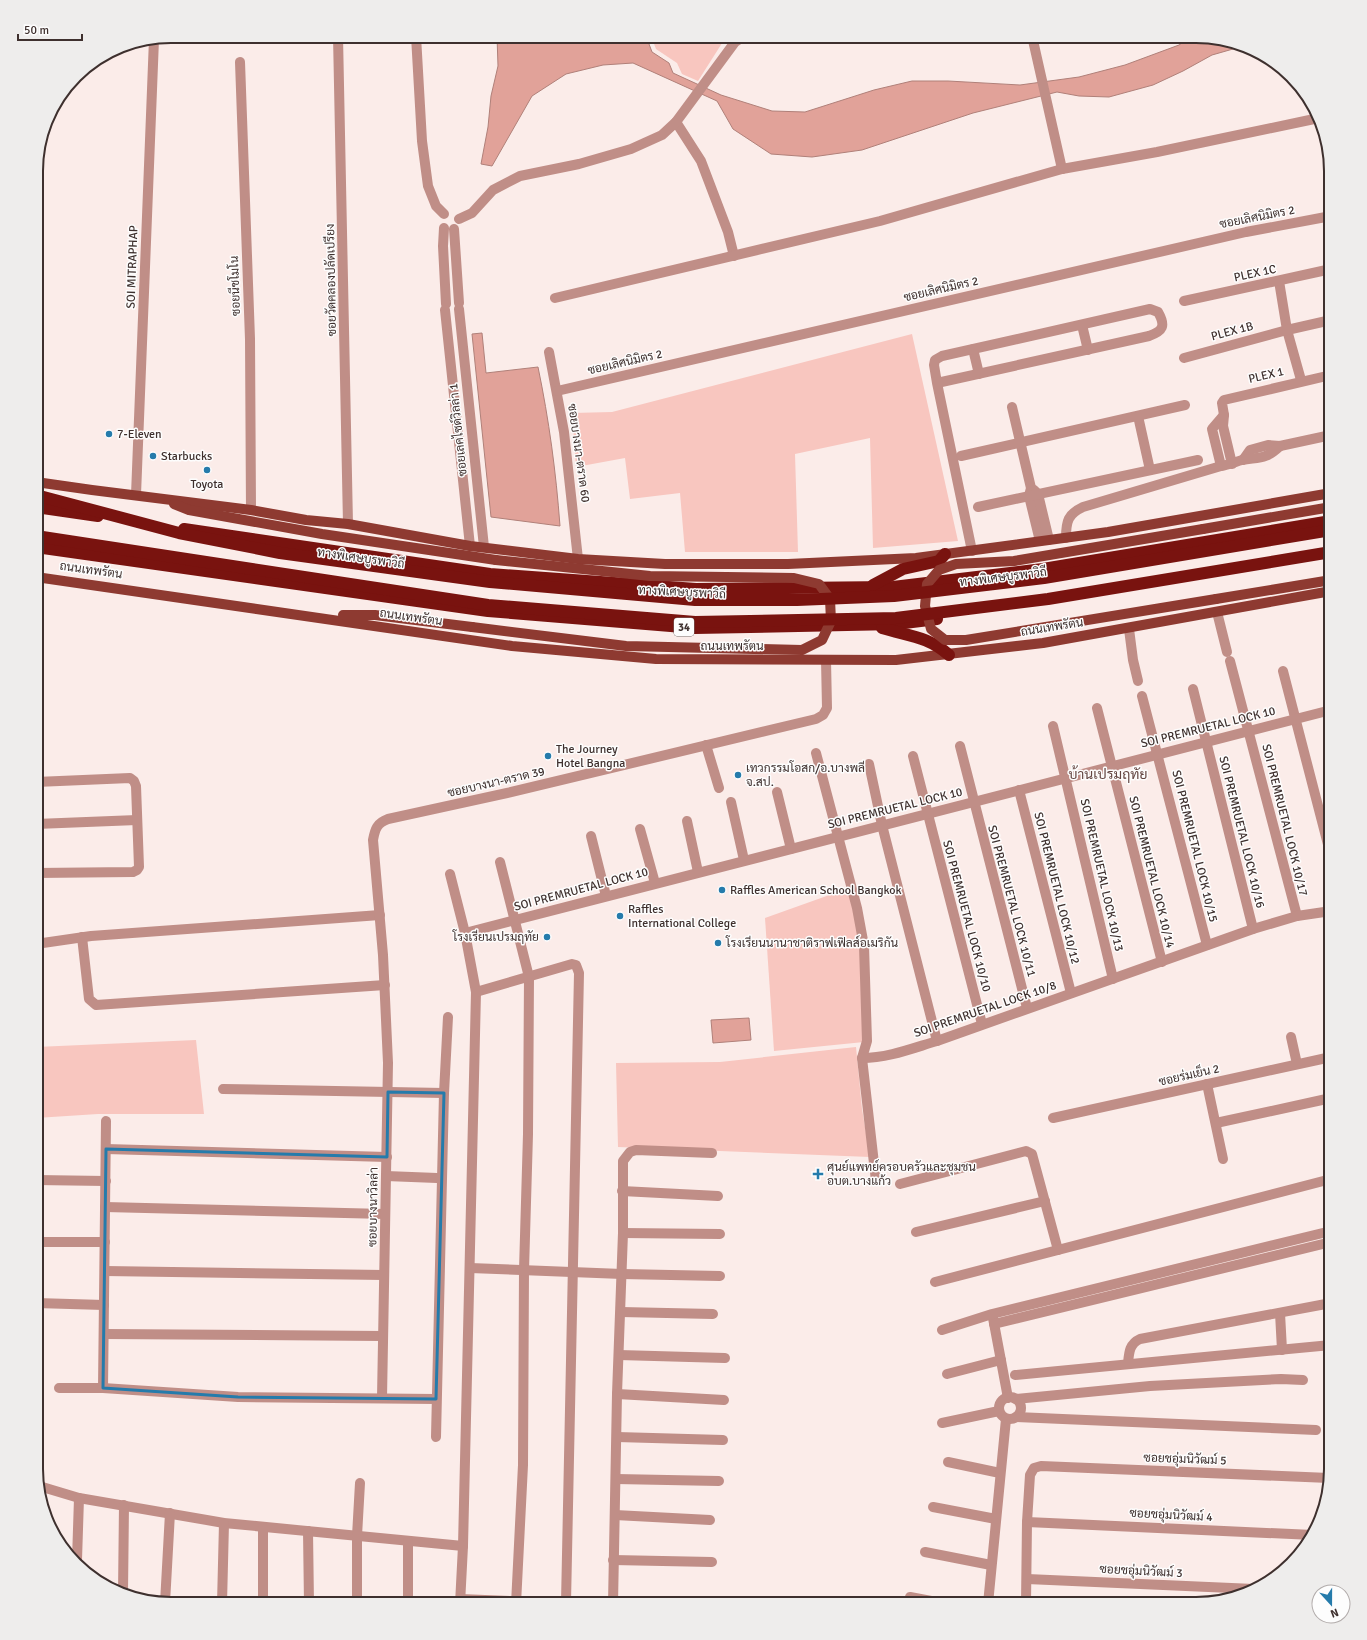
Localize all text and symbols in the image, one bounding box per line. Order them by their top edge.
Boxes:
scale bar [18,16,82,42]
text: 50 m [24,23,49,38]
street label: ซอยเลิศนิมิตร 2 [1218,203,1296,232]
street label: ซอยวัดคลองปลัดเปรียง [322,223,340,337]
street label: SOI MITRAPHAP [124,225,141,309]
street label: ซอยนีชโมโน [226,255,244,316]
street label: PLEX 1C [1232,262,1278,285]
street label: ซอยเลิศนิมิตร 2 [902,274,980,305]
street label: PLEX 1B [1209,319,1255,344]
street label: ซอยเลิศนิมิตร 2 [586,347,664,378]
street label: PLEX 1 [1247,364,1285,387]
street label: ซอยเลคไซด์วิลล่า 1 [445,383,471,477]
street label: ซอยบางนา-ตราด 60 [564,403,593,503]
place label: 7-Eleven [117,427,162,442]
marker: 7-Eleven [104,429,114,439]
place label: Starbucks [161,449,212,464]
marker: Starbucks [148,451,158,461]
marker: Toyota [202,465,212,475]
place label: Toyota [191,477,223,492]
street label: ทางพิเศษบูรพาวิถี [316,544,406,572]
street label: ถนนเทพรัตน [59,559,124,582]
street label: ทางพิเศษบูรพาวิถี [958,564,1048,590]
street label: ทางพิเศษบูรพาวิถี [638,582,726,602]
street label: ถนนเทพรัตน [379,606,444,629]
street label: ถนนเทพรัตน [1020,615,1085,640]
road number: 34 [674,618,694,636]
street label: ถนนเทพรัตน [700,639,764,654]
street label: SOI PREMRUETAL LOCK 10 [1139,703,1277,751]
place label: The Journey Hotel Bangna [556,742,625,771]
street label: SOI PREMRUETAL LOCK 10/17 [1258,743,1311,898]
marker: The Journey Hotel Bangna [543,751,553,761]
street label: SOI PREMRUETAL LOCK 10/16 [1215,755,1268,910]
place label: เทวกรรมโอสก/อ.บางพลี จ.สป. [746,760,865,790]
street label: ซอยบางนา-ตราด 39 [446,764,546,801]
district label: บ้านเปรมฤทัย [1069,765,1147,783]
street label: SOI PREMRUETAL LOCK 10/15 [1168,769,1221,924]
marker: เทวกรรมโอสก/อ.บางพลี จ.สป. [733,770,743,780]
street label: SOI PREMRUETAL LOCK 10 [826,784,964,832]
street label: SOI PREMRUETAL LOCK 10/14 [1125,795,1178,950]
street label: SOI PREMRUETAL LOCK 10/13 [1077,797,1126,953]
street label: SOI PREMRUETAL LOCK 10/12 [1030,811,1083,966]
street label: SOI PREMRUETAL LOCK 10/11 [984,824,1039,978]
street label: SOI PREMRUETAL LOCK 10/10 [939,839,994,993]
street label: SOI PREMRUETAL LOCK 10 [512,864,650,915]
place label: Raffles American School Bangkok [730,883,902,898]
marker: Raffles American School Bangkok [717,885,727,895]
place label: Raffles International College [628,902,736,931]
marker: Raffles International College [615,911,625,921]
place label: โรงเรียนเปรมฤทัย [452,929,539,945]
marker: โรงเรียนเปรมฤทัย [542,932,552,942]
place label: โรงเรียนนานาชาติราฟเฟิลส์อเมริกัน [725,935,899,951]
marker: โรงเรียนนานาชาติราฟเฟิลส์อเมริกัน [713,938,723,948]
street label: SOI PREMRUETAL LOCK 10/8 [912,978,1058,1041]
street label: ซอยร่มเย็น 2 [1157,1059,1221,1090]
place label: ศุนย์แพทย์ครอบครัวและชุมชน อบต.บางแก้ว [827,1159,976,1189]
street label: ซอยบางนาวิลล่า [365,1167,382,1247]
marker: ศุนย์แพทย์ครอบครัวและชุมชน อบต.บางแก้ว [812,1168,824,1180]
street label: ซอยชอุ่มนิวัฒม์ 5 [1143,1450,1227,1469]
street label: ซอยชอุ่มนิวัฒม์ 4 [1129,1505,1213,1526]
street label: ซอยชอุ่มนิวัฒม์ 3 [1099,1561,1183,1582]
north arrow [1311,1584,1351,1624]
text: N [1329,1605,1340,1620]

